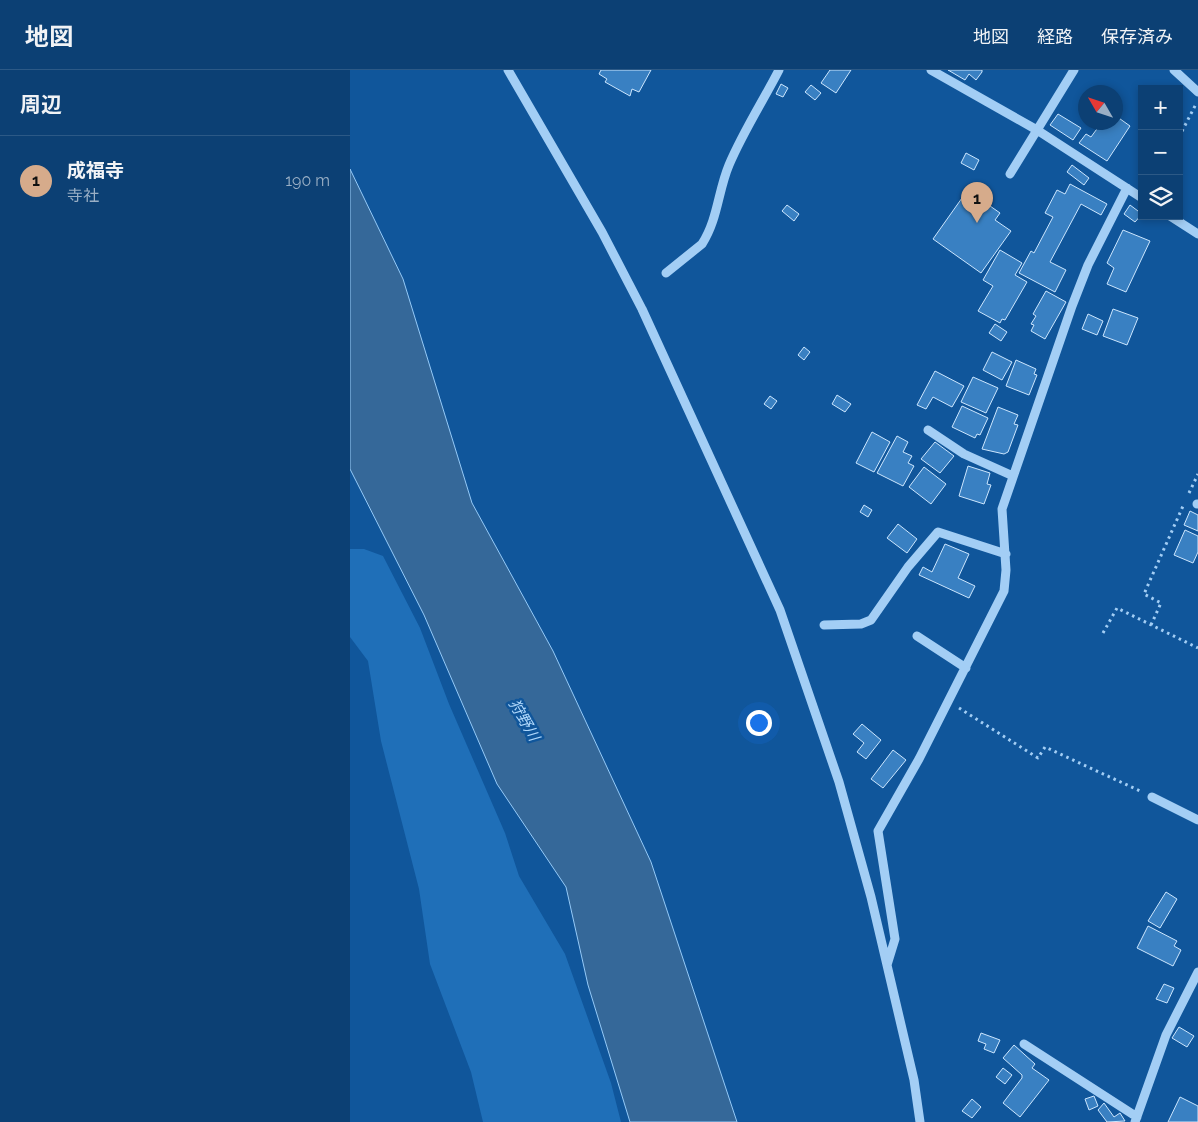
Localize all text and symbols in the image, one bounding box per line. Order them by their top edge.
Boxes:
text: 地図 [25,22,73,51]
text: 地図 [973,26,1009,47]
text: 経路 [1037,26,1073,47]
text: 保存済み [1101,26,1173,47]
north arrow [1078,85,1123,130]
map controls [1138,85,1183,220]
button: + [1138,85,1183,130]
text: 周辺 [20,92,62,117]
button: − [1138,130,1183,175]
text: 成福寺 [67,159,124,181]
text: 1 [32,171,40,190]
text: 190 m [285,171,330,190]
button: layers [1138,175,1183,220]
pin: 1 [961,182,993,223]
text: 寺社 [67,186,99,205]
water label: 狩野川 [505,696,544,746]
your location [746,710,772,736]

